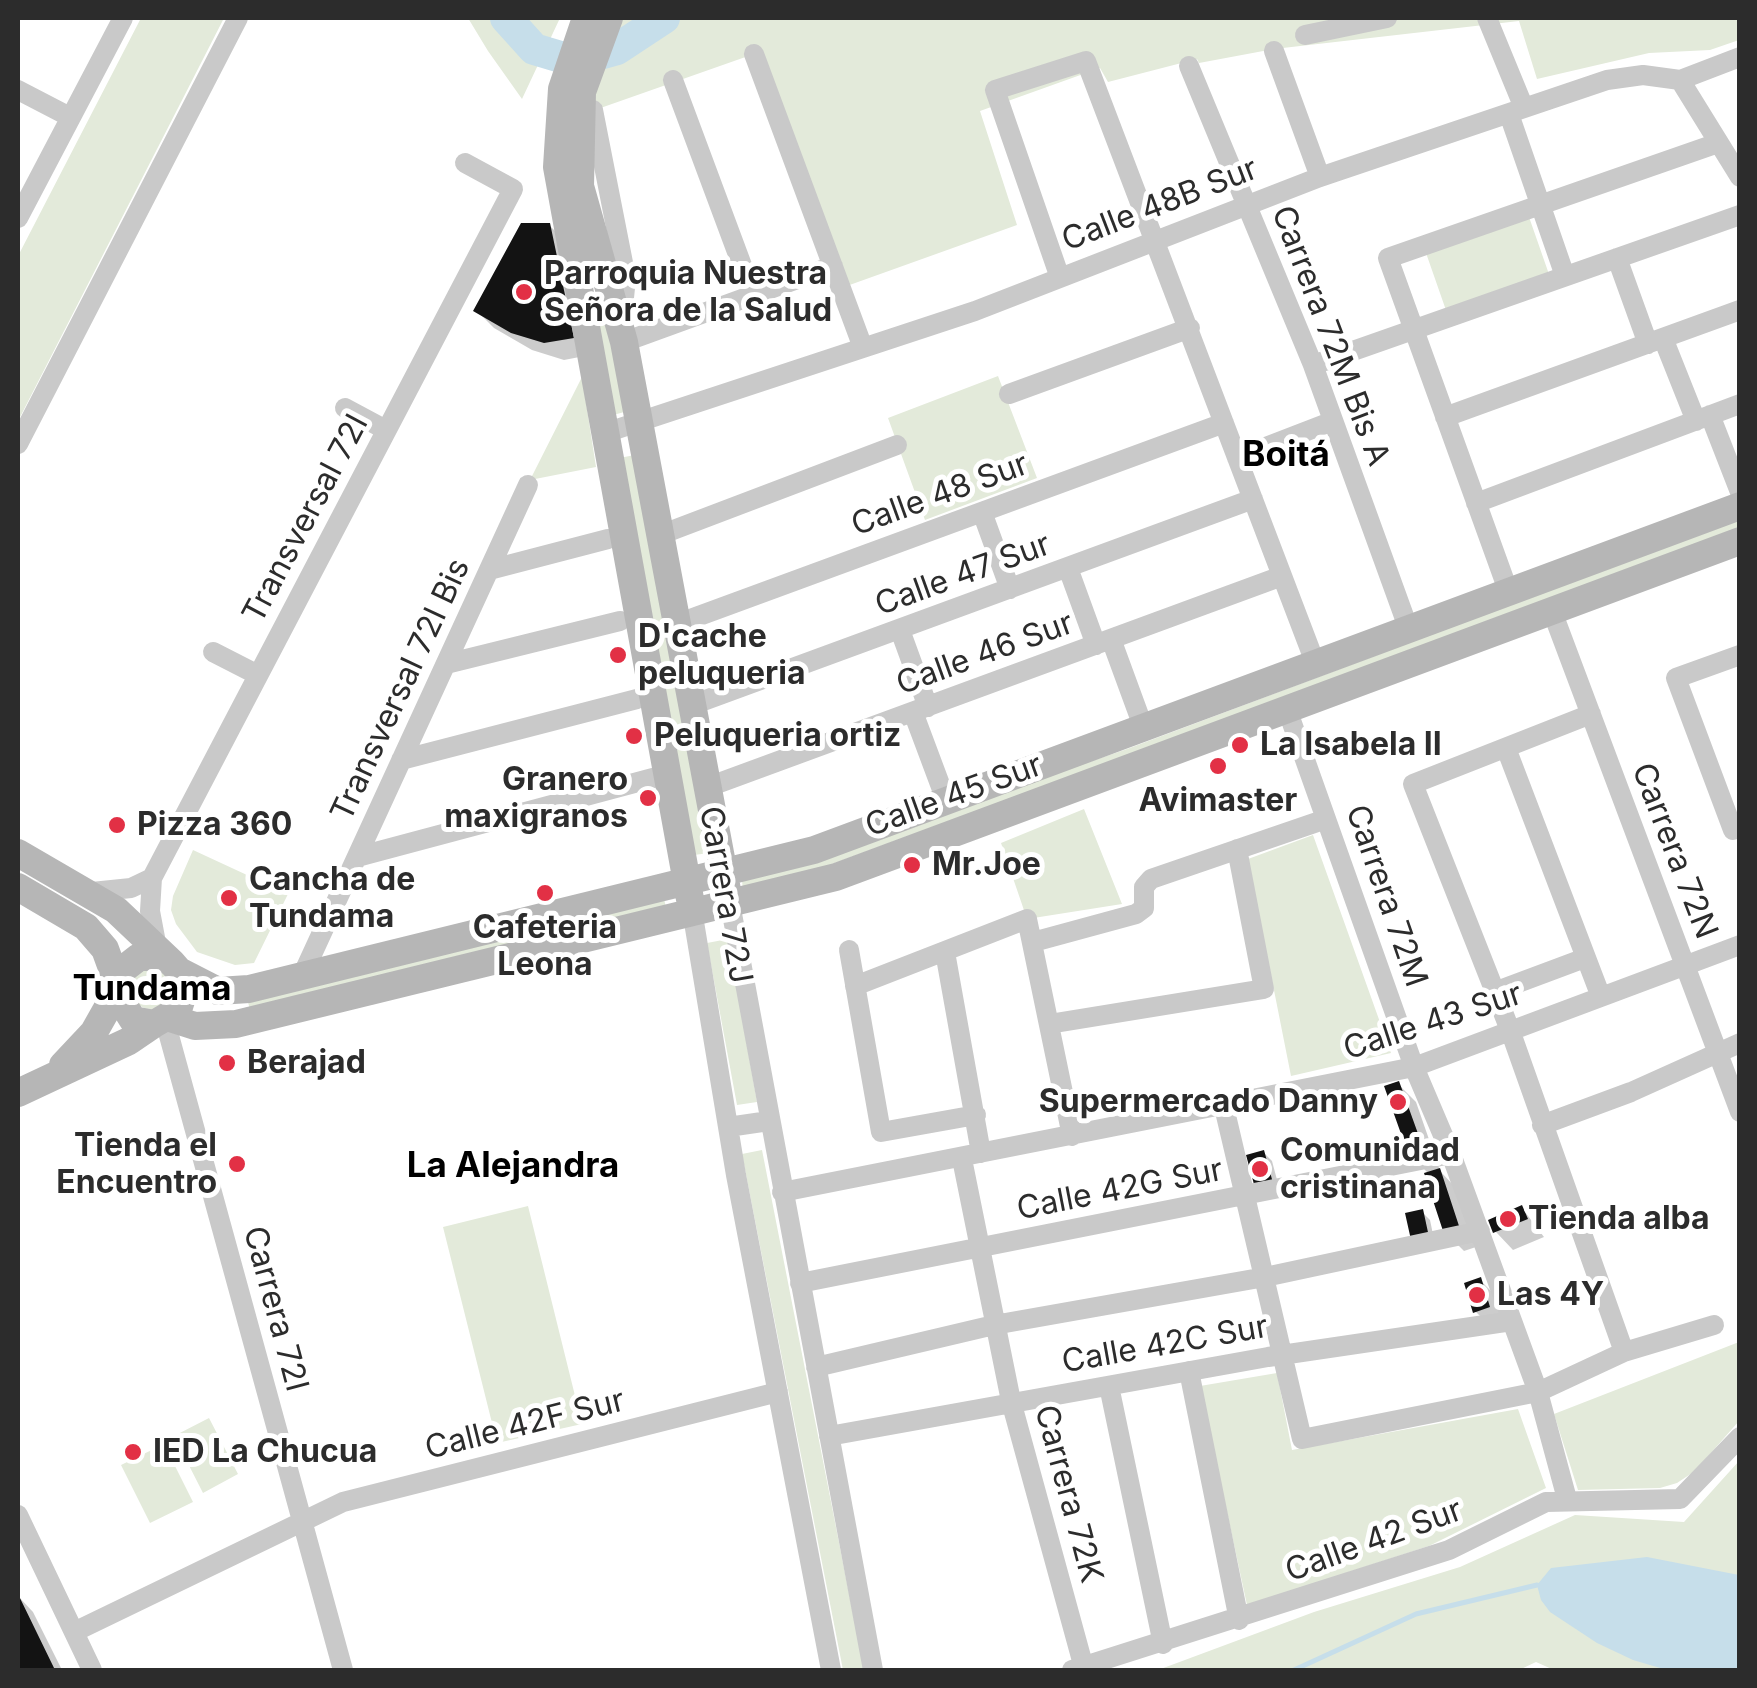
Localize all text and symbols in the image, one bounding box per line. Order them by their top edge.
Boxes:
street label: Calle 48B Sur [1057,150,1263,260]
street label: Carrera 72M Bis A [1263,201,1397,471]
place label: Parroquia Nuestra Señora de la Salud [544,255,832,330]
marker: Parroquia Nuestra Señora de la Salud [513,281,535,303]
street label: Transversal 72I [235,408,377,630]
district label: Boitá [1242,434,1330,476]
street label: Calle 48 Sur [846,445,1034,545]
street label: Calle 47 Sur [870,526,1056,624]
street label: Transversal 72I Bis [323,553,479,827]
street label: Calle 46 Sur [891,604,1079,704]
place label: D'cache peluqueria [638,618,806,693]
marker: D'cache peluqueria [607,644,629,666]
place label: Peluqueria ortiz [654,717,901,755]
marker: Peluqueria ortiz [623,725,645,747]
place label: La Isabela II [1260,726,1442,764]
marker: La Isabela II [1229,734,1251,756]
street label: Calle 45 Sur [860,746,1048,846]
marker: Avimaster [1207,755,1229,777]
street label: Carrera 72N [1623,758,1725,944]
place label: Granero maxigranos [444,761,628,836]
place label: Avimaster [1139,782,1297,820]
marker: Granero maxigranos [637,787,659,809]
street label: Carrera 72M [1337,800,1435,992]
street label: Carrera 72J [691,804,759,986]
place label: Pizza 360 [137,806,292,844]
marker: Pizza 360 [106,814,128,836]
place label: Mr.Joe [932,846,1041,884]
marker: Mr.Joe [901,854,923,876]
place label: Cancha de Tundama [249,861,415,936]
marker: Cafeteria Leona [534,882,556,904]
marker: Cancha de Tundama [218,887,240,909]
place label: Cafeteria Leona [473,909,617,984]
district label: Tundama [72,968,232,1010]
street label: Calle 43 Sur [1339,975,1527,1069]
place label: Berajad [247,1044,366,1082]
marker: Berajad [216,1052,238,1074]
place label: Supermercado Danny [1039,1083,1378,1121]
marker: Supermercado Danny [1387,1091,1409,1113]
place label: Tienda el Encuentro [56,1127,217,1202]
place label: Comunidad cristinana [1280,1132,1460,1207]
district label: La Alejandra [407,1145,619,1187]
street label: Calle 42G Sur [1014,1151,1226,1229]
marker: Tienda el Encuentro [226,1153,248,1175]
marker: Comunidad cristinana [1249,1158,1271,1180]
place label: Tienda alba [1528,1200,1710,1238]
marker: Tienda alba [1497,1208,1519,1230]
street label: Carrera 72I [235,1222,315,1396]
place label: Las 4Y [1497,1276,1604,1314]
marker: Las 4Y [1466,1284,1488,1306]
street label: Calle 42C Sur [1059,1308,1271,1382]
street label: Calle 42F Sur [421,1382,629,1468]
street label: Carrera 72K [1026,1401,1110,1587]
place label: IED La Chucua [153,1433,377,1471]
marker: IED La Chucua [122,1441,144,1463]
street label: Calle 42 Sur [1280,1491,1468,1591]

